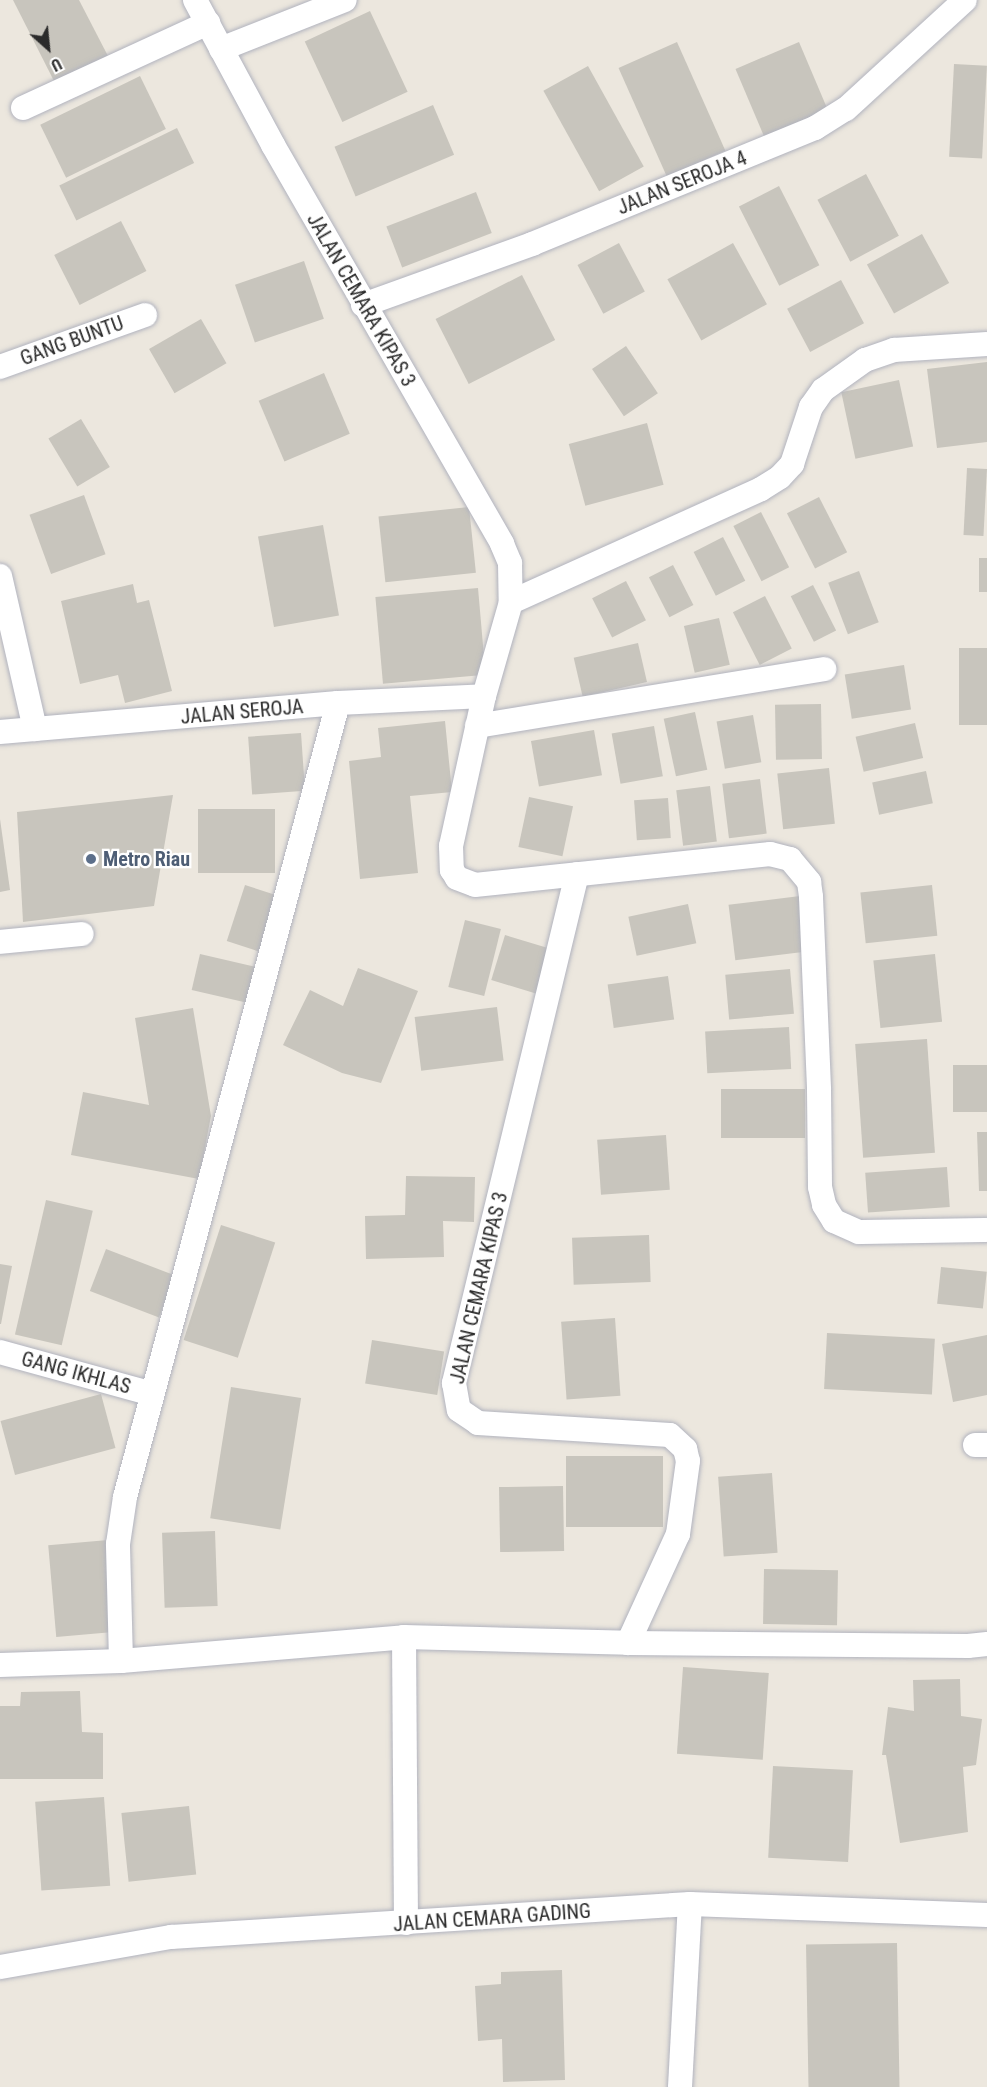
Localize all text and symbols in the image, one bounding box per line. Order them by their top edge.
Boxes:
north arrow [18,18,78,78]
text: U [48,54,65,75]
street label: JALAN SEROJA 4 [614,146,750,220]
street label: JALAN CEMARA KIPAS 3 [302,209,420,391]
street label: GANG BUNTU [17,311,127,371]
street label: JALAN SEROJA [180,695,304,729]
place label: Metro Riau [103,847,190,871]
marker: Metro Riau [84,852,98,866]
street label: JALAN CEMARA KIPAS 3 [445,1190,513,1386]
street label: GANG IKHLAS [19,1347,133,1399]
street label: JALAN CEMARA GADING [392,1899,592,1937]

